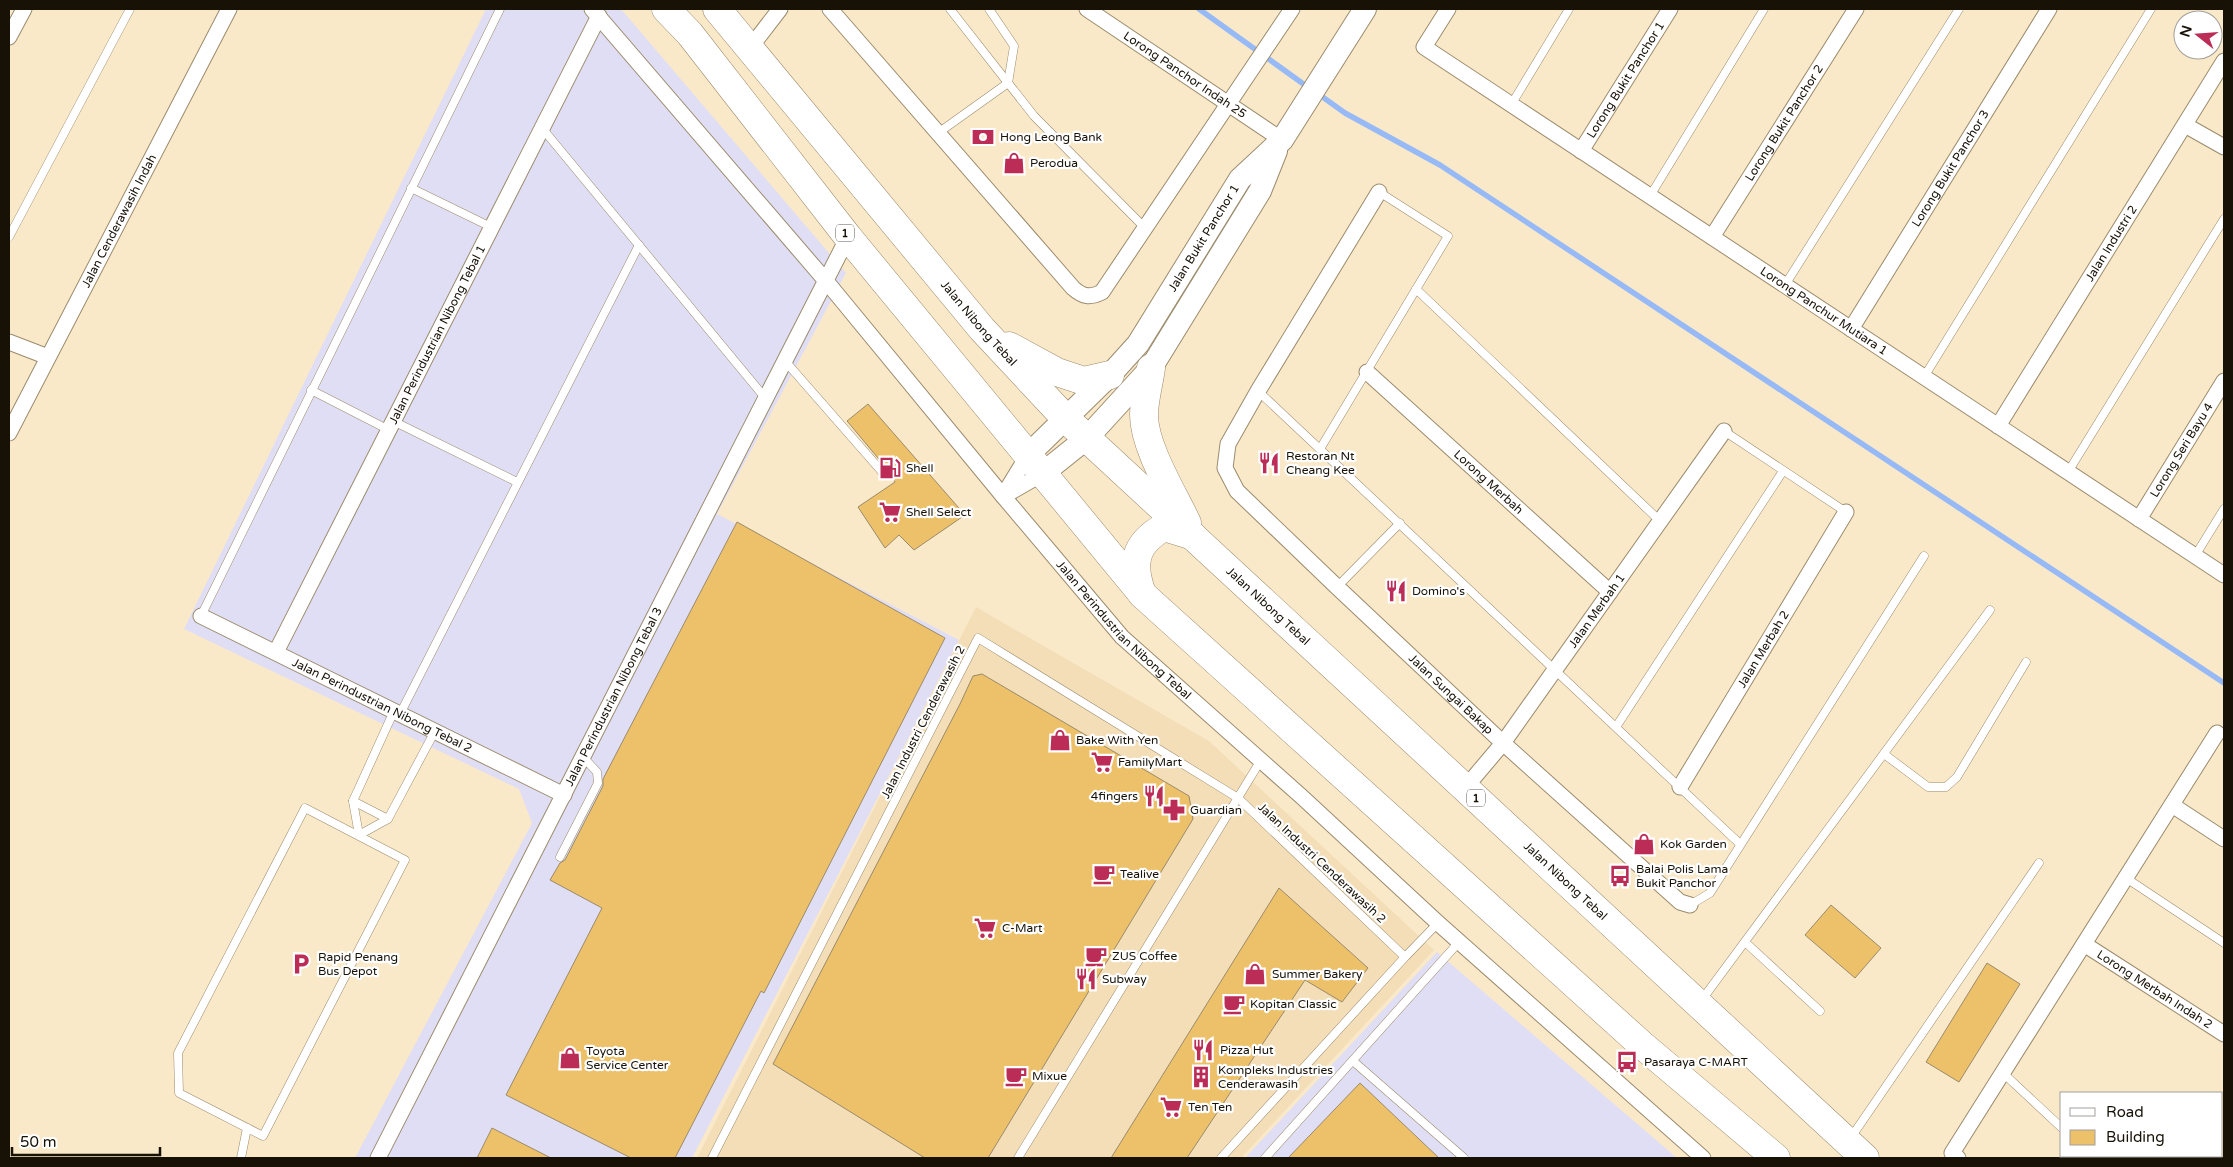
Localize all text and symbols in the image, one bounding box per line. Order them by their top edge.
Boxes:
north arrow [2173,10,2223,60]
street label: Lorong Bukit Panchor 1 [1584,19,1667,141]
text: N [2176,23,2196,39]
street label: Lorong Panchor Indah 25 [1121,29,1249,121]
street label: Lorong Bukit Panchor 2 [1742,62,1826,184]
street label: Lorong Bukit Panchor 3 [1909,107,1992,229]
bank icon: Hong Leong Bank [970,124,996,150]
place label: Hong Leong Bank [1000,130,1103,144]
shop icon: Perodua [1001,150,1027,176]
street label: Jalan Cenderawasih Indah [79,152,159,290]
place label: Perodua [1030,156,1078,170]
street label: Jalan Bukit Panchor 1 [1165,182,1242,294]
street label: Jalan Industri 2 [2082,203,2140,284]
road number: 1 [836,224,854,242]
street label: Jalan Perindustrian Nibong Tebal 1 [386,243,488,426]
street label: Lorong Panchur Mutiara 1 [1758,264,1890,358]
street label: Jalan Nibong Tebal [938,278,1020,369]
street label: Lorong Seri Bayu 4 [2147,400,2216,500]
street label: Lorong Merbah [1451,447,1526,517]
place label: Restoran Nt Cheang Kee [1286,449,1355,477]
restaurant icon: Restoran Nt Cheang Kee [1256,450,1282,476]
fuel station icon: Shell [877,455,903,481]
place label: Shell [906,461,933,475]
supermarket icon: Shell Select [877,499,903,525]
place label: Shell Select [906,505,972,519]
street label: Jalan Perindustrian Nibong Tebal [1053,558,1194,702]
street label: Jalan Nibong Tebal [1224,564,1313,648]
street label: Jalan Merbah 1 [1566,571,1628,651]
restaurant icon: Domino's [1383,578,1409,604]
place label: Domino's [1412,584,1465,598]
street label: Jalan Perindustrian Nibong Tebal 3 [562,605,665,788]
street label: Jalan Merbah 2 [1735,608,1792,690]
street label: Jalan Industri Cenderawasih 2 [878,643,968,801]
street label: Jalan Sungai Bakap [1406,651,1496,737]
street label: Jalan Perindustrian Nibong Tebal 2 [290,655,474,756]
shop icon: Bake With Yen [1047,727,1073,753]
place label: Bake With Yen [1076,733,1158,747]
supermarket icon: FamilyMart [1089,749,1115,775]
place label: FamilyMart [1118,755,1182,769]
restaurant icon: 4fingers [1141,783,1167,809]
place label: 4fingers [1091,789,1138,803]
road number: 1 [1467,790,1485,806]
pharmacy icon: Guardian [1161,797,1187,823]
street label: Jalan Industri Cenderawasih 2 [1255,800,1389,926]
place label: Guardian [1190,803,1242,817]
shop icon: Kok Garden [1631,831,1657,857]
place label: Kok Garden [1660,837,1727,851]
street label: Jalan Nibong Tebal [1521,839,1610,923]
cafe icon: Tealive [1091,861,1117,887]
place label: Balai Polis Lama Bukit Panchor [1636,862,1728,890]
bus stop icon: Balai Polis Lama Bukit Panchor [1607,863,1633,889]
place label: Tealive [1120,867,1159,881]
supermarket icon: C-Mart [972,915,998,941]
place label: C-Mart [1002,921,1043,935]
cafe icon: ZUS Coffee [1083,943,1109,969]
street label: Lorong Merbah Indah 2 [2094,947,2215,1032]
place label: ZUS Coffee [1112,949,1177,963]
place label: Rapid Penang Bus Depot [318,950,398,978]
parking icon: Rapid Penang Bus Depot [288,951,314,977]
shop icon: Summer Bakery [1242,961,1268,987]
restaurant icon: Subway [1073,966,1099,992]
place label: Summer Bakery [1272,967,1363,981]
place label: Subway [1102,972,1147,986]
cafe icon: Kopitan Classic [1221,991,1247,1017]
place label: Kopitan Classic [1250,997,1337,1011]
restaurant icon: Pizza Hut [1190,1037,1216,1063]
place label: Pizza Hut [1220,1043,1274,1057]
place label: Toyota Service Center [586,1044,669,1072]
shop icon: Toyota Service Center [557,1045,583,1071]
bus stop icon: Pasaraya C-MART [1614,1049,1640,1075]
place label: Pasaraya C-MART [1644,1055,1749,1069]
cafe icon: Mixue [1003,1063,1029,1089]
place label: Kompleks Industries Cenderawasih [1218,1063,1333,1091]
building icon: Kompleks Industries Cenderawasih [1188,1064,1214,1090]
place label: Mixue [1032,1069,1067,1083]
legend [2060,1092,2223,1157]
supermarket icon: Ten Ten [1158,1094,1184,1120]
place label: Ten Ten [1188,1100,1232,1114]
text: Road [2106,1103,2144,1121]
scale bar [12,1124,160,1156]
text: Building [2106,1128,2165,1146]
text: 50 m [20,1133,57,1151]

